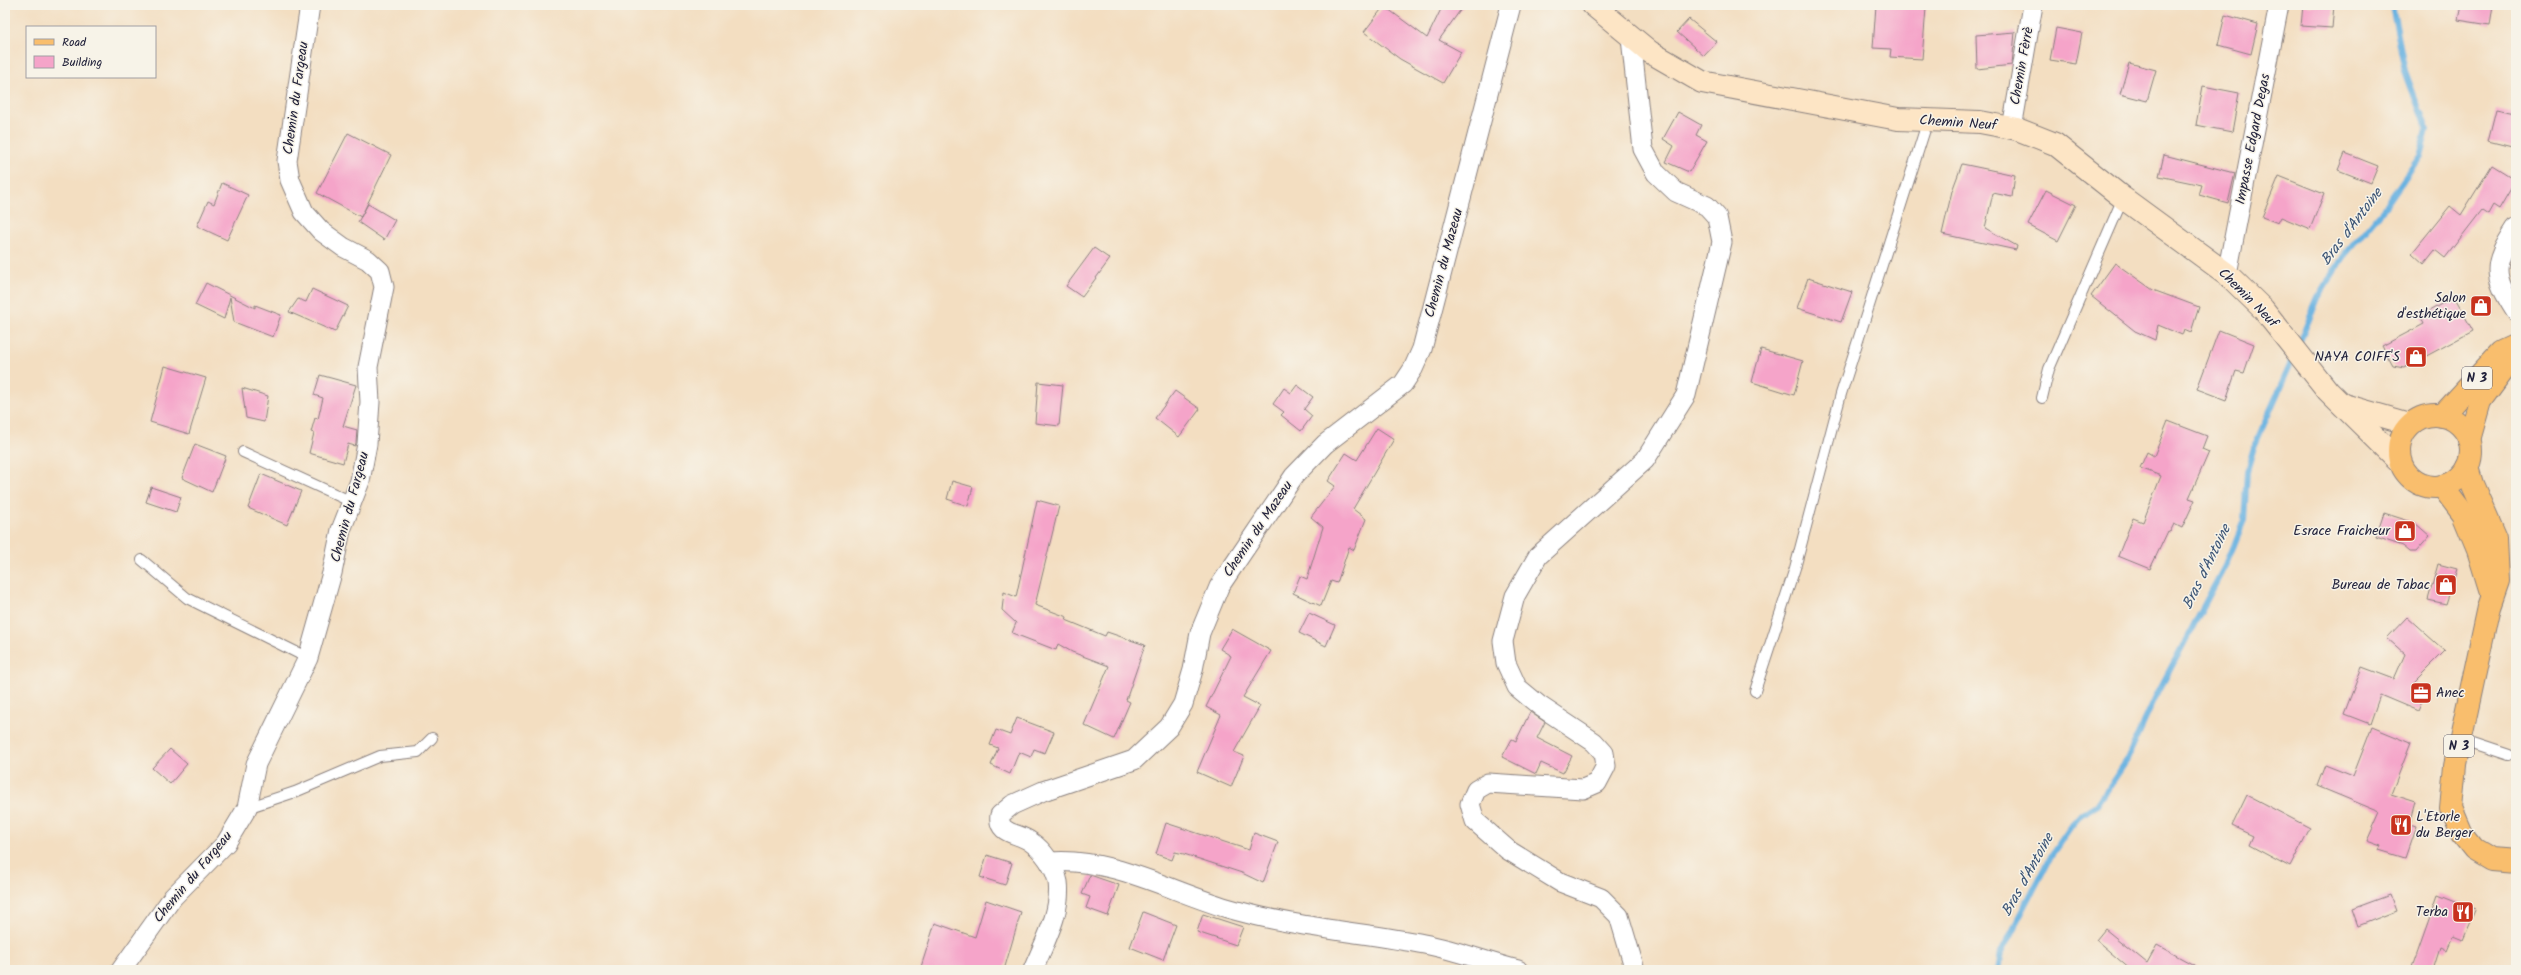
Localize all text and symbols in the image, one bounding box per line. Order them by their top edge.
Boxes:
street label: Chemin Fèrrè [2004,25,2040,107]
legend [26,26,156,78]
text: Road [62,33,87,52]
street label: Chemin du Fargeau [277,40,315,156]
text: Building [62,53,102,72]
street label: Impasse Edgard Degas [2230,72,2276,206]
street label: Chemin Neuf [1919,109,1999,137]
water label: Bras d'Antoine [2315,182,2390,271]
street label: Chemin du Mazeau [1419,206,1469,320]
street label: Chemin Neuf [2213,263,2284,334]
place label: Salon d'esthétique [2397,287,2467,325]
shop icon: Salon d'esthétique [2468,293,2494,319]
shop icon: NAYA COIFF'S [2403,344,2429,370]
place label: NAYA COIFF'S [2314,346,2401,368]
road number: N 3 [2462,367,2492,389]
street label: Chemin du Fargeau [325,449,375,565]
street label: Chemin du Mazeau [1217,476,1299,582]
shop icon: Esrace Fraicheur [2392,518,2418,544]
water label: Bras d'Antoine [2176,519,2238,613]
place label: Esrace Fraicheur [2293,520,2391,542]
shop icon: Bureau de Tabac [2433,572,2459,598]
place label: Bureau de Tabac [2331,574,2430,596]
office icon: Anec [2408,680,2434,706]
place label: Anec [2436,682,2465,704]
road number: N 3 [2444,735,2474,757]
place label: L'Etorle du Berger [2416,806,2474,844]
restaurant icon: L'Etorle du Berger [2388,812,2414,838]
street label: Chemin du Fargeau [148,826,238,928]
water label: Bras d'Antoine [1995,828,2061,921]
restaurant icon: Terba [2450,899,2476,925]
place label: Terba [2416,901,2448,923]

